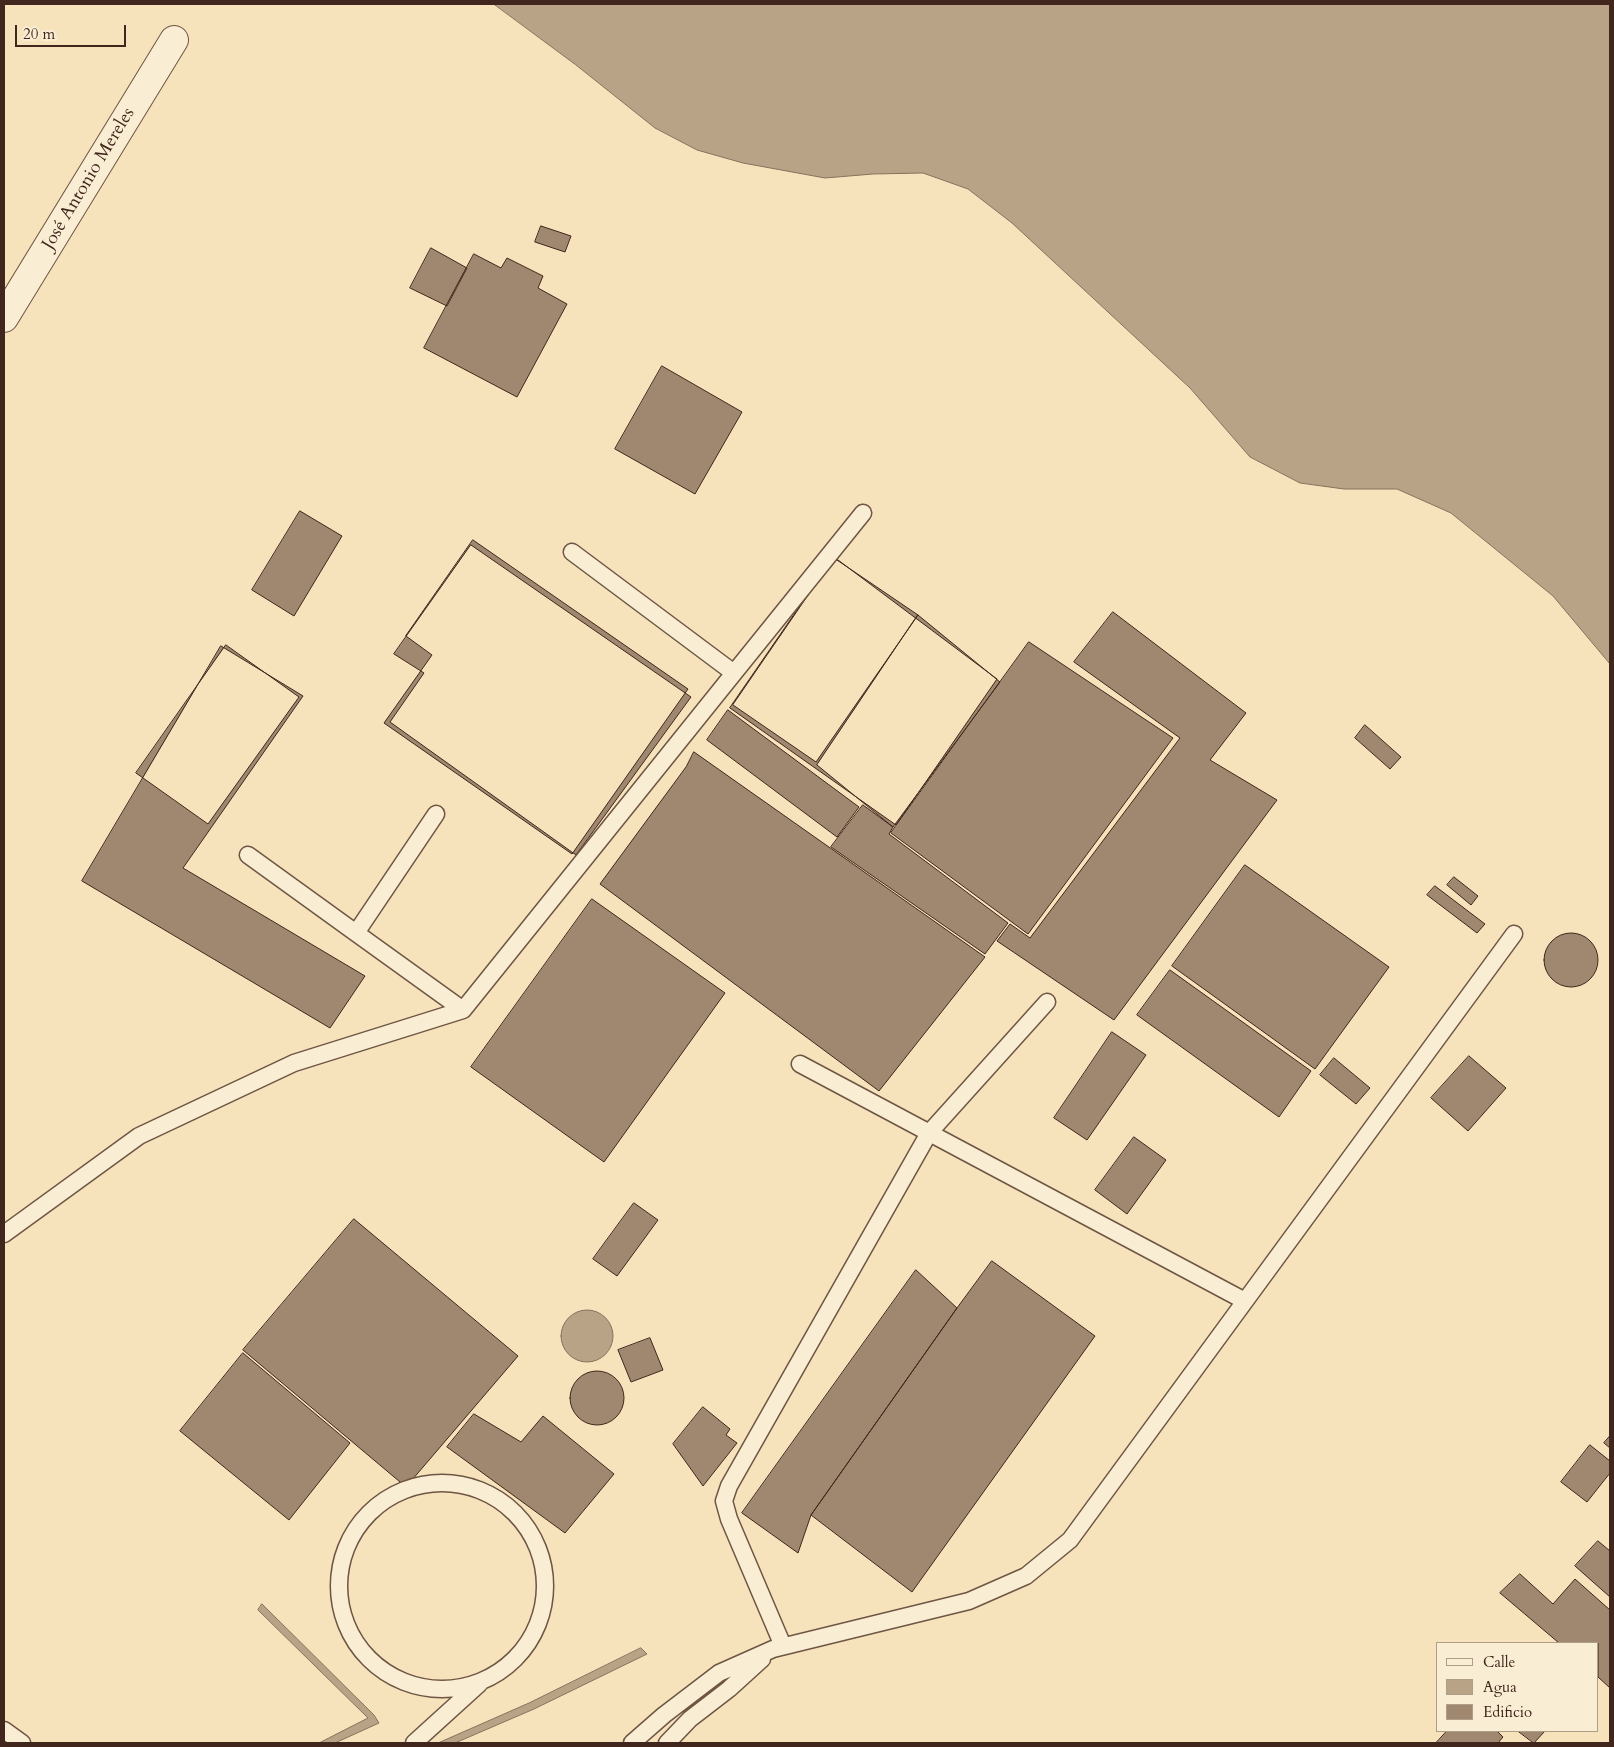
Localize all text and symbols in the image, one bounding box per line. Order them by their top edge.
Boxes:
scale bar [18,15,129,47]
text: 20 m [23,24,55,44]
street label: José Antonio Mereles [38,104,140,254]
legend [1436,1642,1599,1732]
text: Calle [1483,1652,1515,1672]
text: Agua [1483,1677,1517,1697]
text: Edificio [1483,1702,1532,1722]

